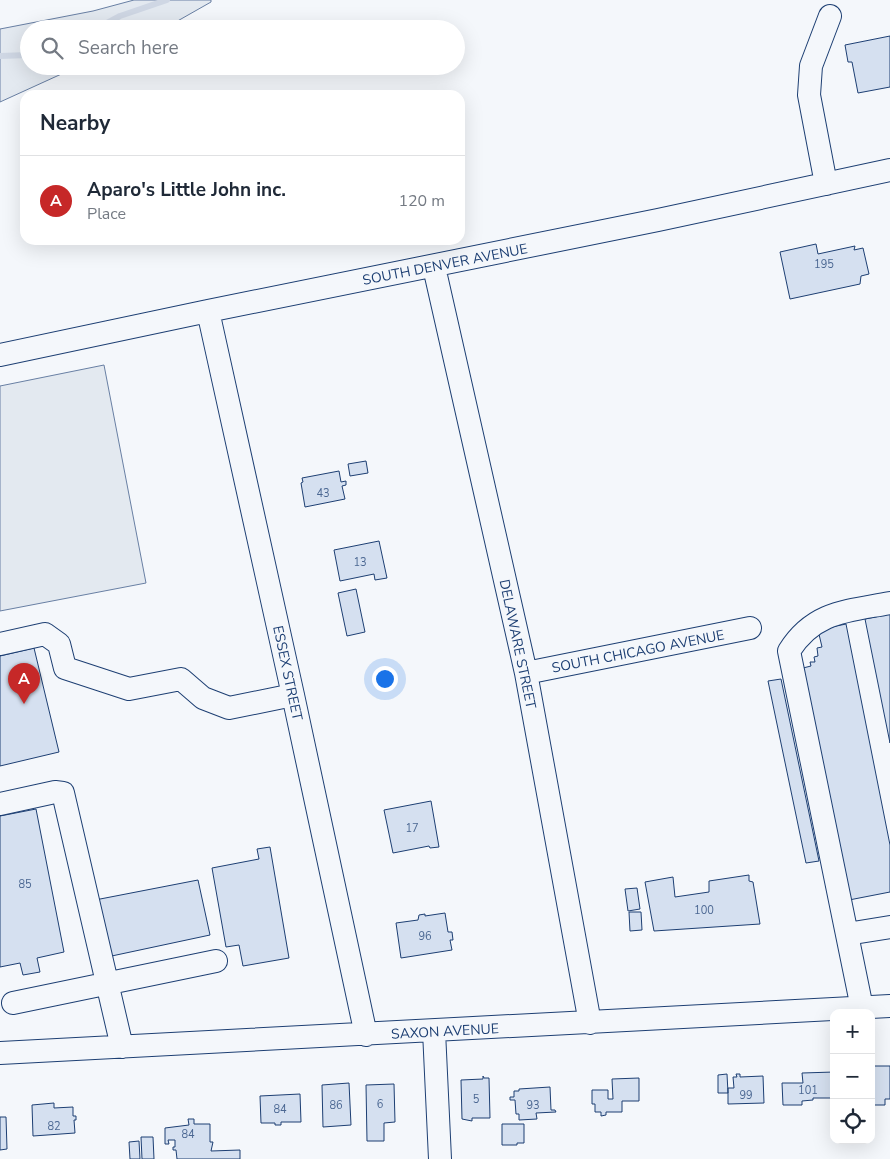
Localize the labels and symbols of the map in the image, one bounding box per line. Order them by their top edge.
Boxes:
street label: SOUTH DENVER AVENUE [361,239,529,290]
house number: 195 [814,257,834,272]
house number: 43 [316,486,330,501]
house number: 13 [353,555,367,570]
street label: DELAWARE STREET [494,578,541,711]
street label: ESSEX STREET [268,624,307,723]
street label: SOUTH CHICAGO AVENUE [550,625,726,678]
pin: A [8,663,40,704]
your location [372,666,398,692]
house number: 17 [405,821,419,836]
house number: 85 [18,877,32,892]
house number: 100 [694,903,714,918]
house number: 96 [418,929,432,944]
street label: SAXON AVENUE [391,1019,499,1044]
house number: 101 [798,1083,818,1098]
house number: 99 [739,1088,753,1103]
house number: 5 [473,1092,480,1107]
house number: 6 [377,1097,384,1112]
house number: 86 [329,1098,343,1113]
house number: 93 [526,1098,540,1113]
house number: 84 [273,1102,287,1117]
house number: 82 [47,1119,61,1134]
house number: 84 [181,1127,195,1142]

